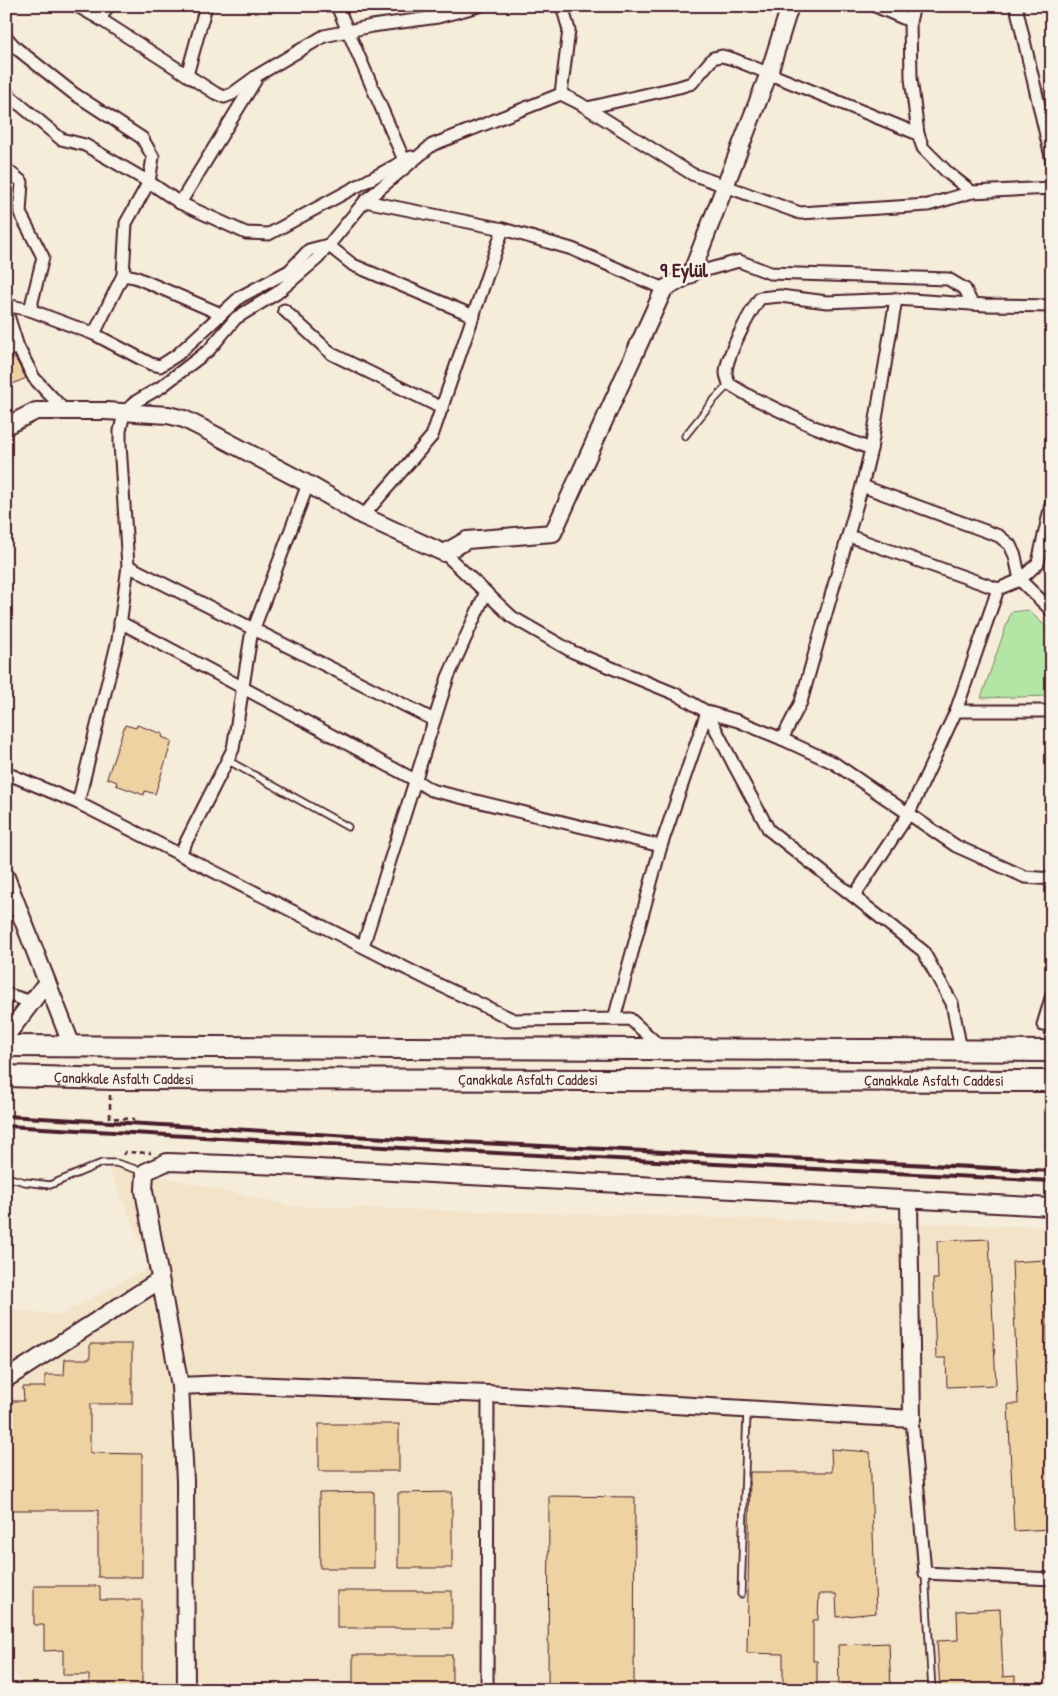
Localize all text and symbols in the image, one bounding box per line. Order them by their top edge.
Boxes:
district label: 9 Eylül [660,256,709,284]
street label: Çanakkale Asfaltı Caddesi [54,1066,194,1089]
street label: Çanakkale Asfaltı Caddesi [458,1069,598,1090]
street label: Çanakkale Asfaltı Caddesi [864,1070,1004,1091]

